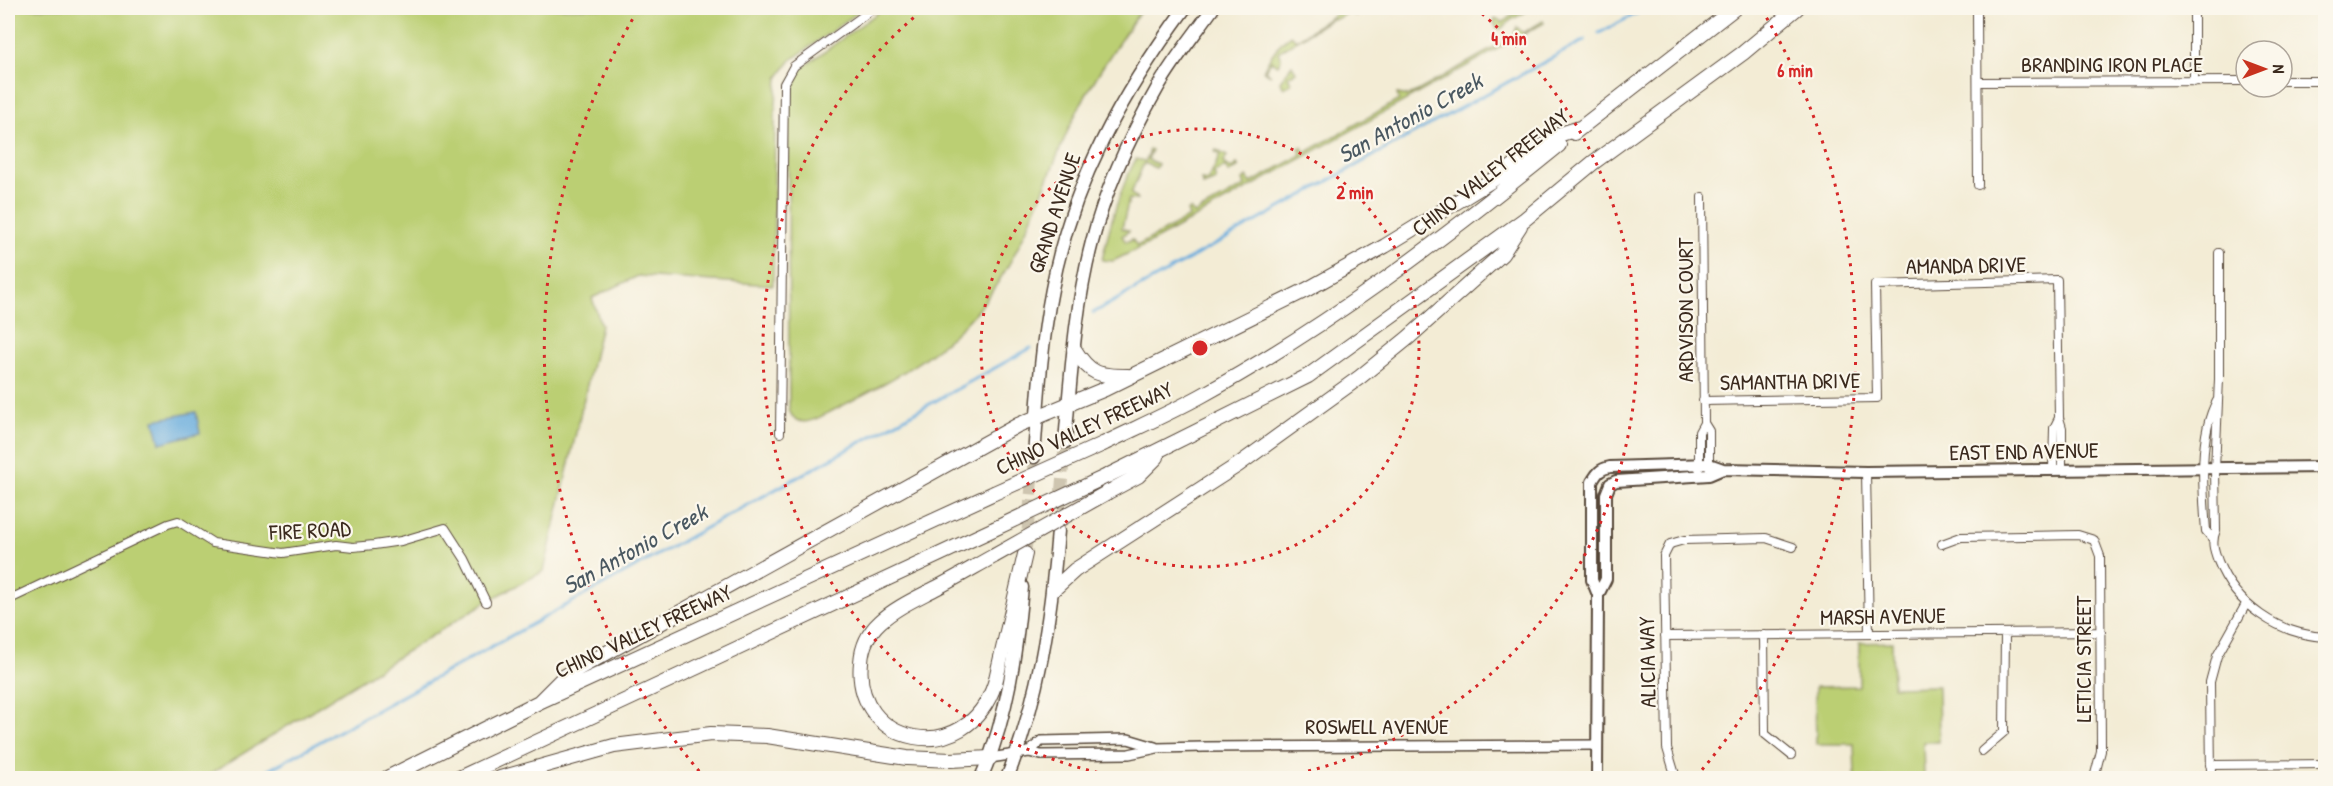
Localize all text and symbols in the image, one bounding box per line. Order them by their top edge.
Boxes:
text: 4 min [1491,26,1527,51]
north arrow [2234,39,2294,99]
street label: BRANDING IRON PLACE [2021,49,2203,79]
text: 6 min [1777,58,1813,83]
water label: San Antonio Creek [1332,63,1489,170]
text: N [2268,65,2290,74]
street label: CHINO VALLEY FREEWAY [1405,101,1575,243]
street label: GRAND AVENUE [1020,149,1088,277]
text: 2 min [1337,180,1373,205]
street label: ARDVISON COURT [1670,237,1700,382]
street label: AMANDA DRIVE [1906,249,2027,281]
centre of rings [1190,338,1210,358]
street label: SAMANTHA DRIVE [1720,365,1861,397]
street label: CHINO VALLEY FREEWAY [991,374,1178,482]
street label: EAST END AVENUE [1949,435,2099,467]
water label: San Antonio Creek [557,494,714,601]
street label: FIRE ROAD [267,513,352,547]
street label: CHINO VALLEY FREEWAY [550,577,737,685]
street label: LETICIA STREET [2068,595,2098,722]
street label: MARSH AVENUE [1820,600,1946,632]
street label: ALICIA WAY [1631,616,1663,708]
street label: ROSWELL AVENUE [1305,711,1449,741]

